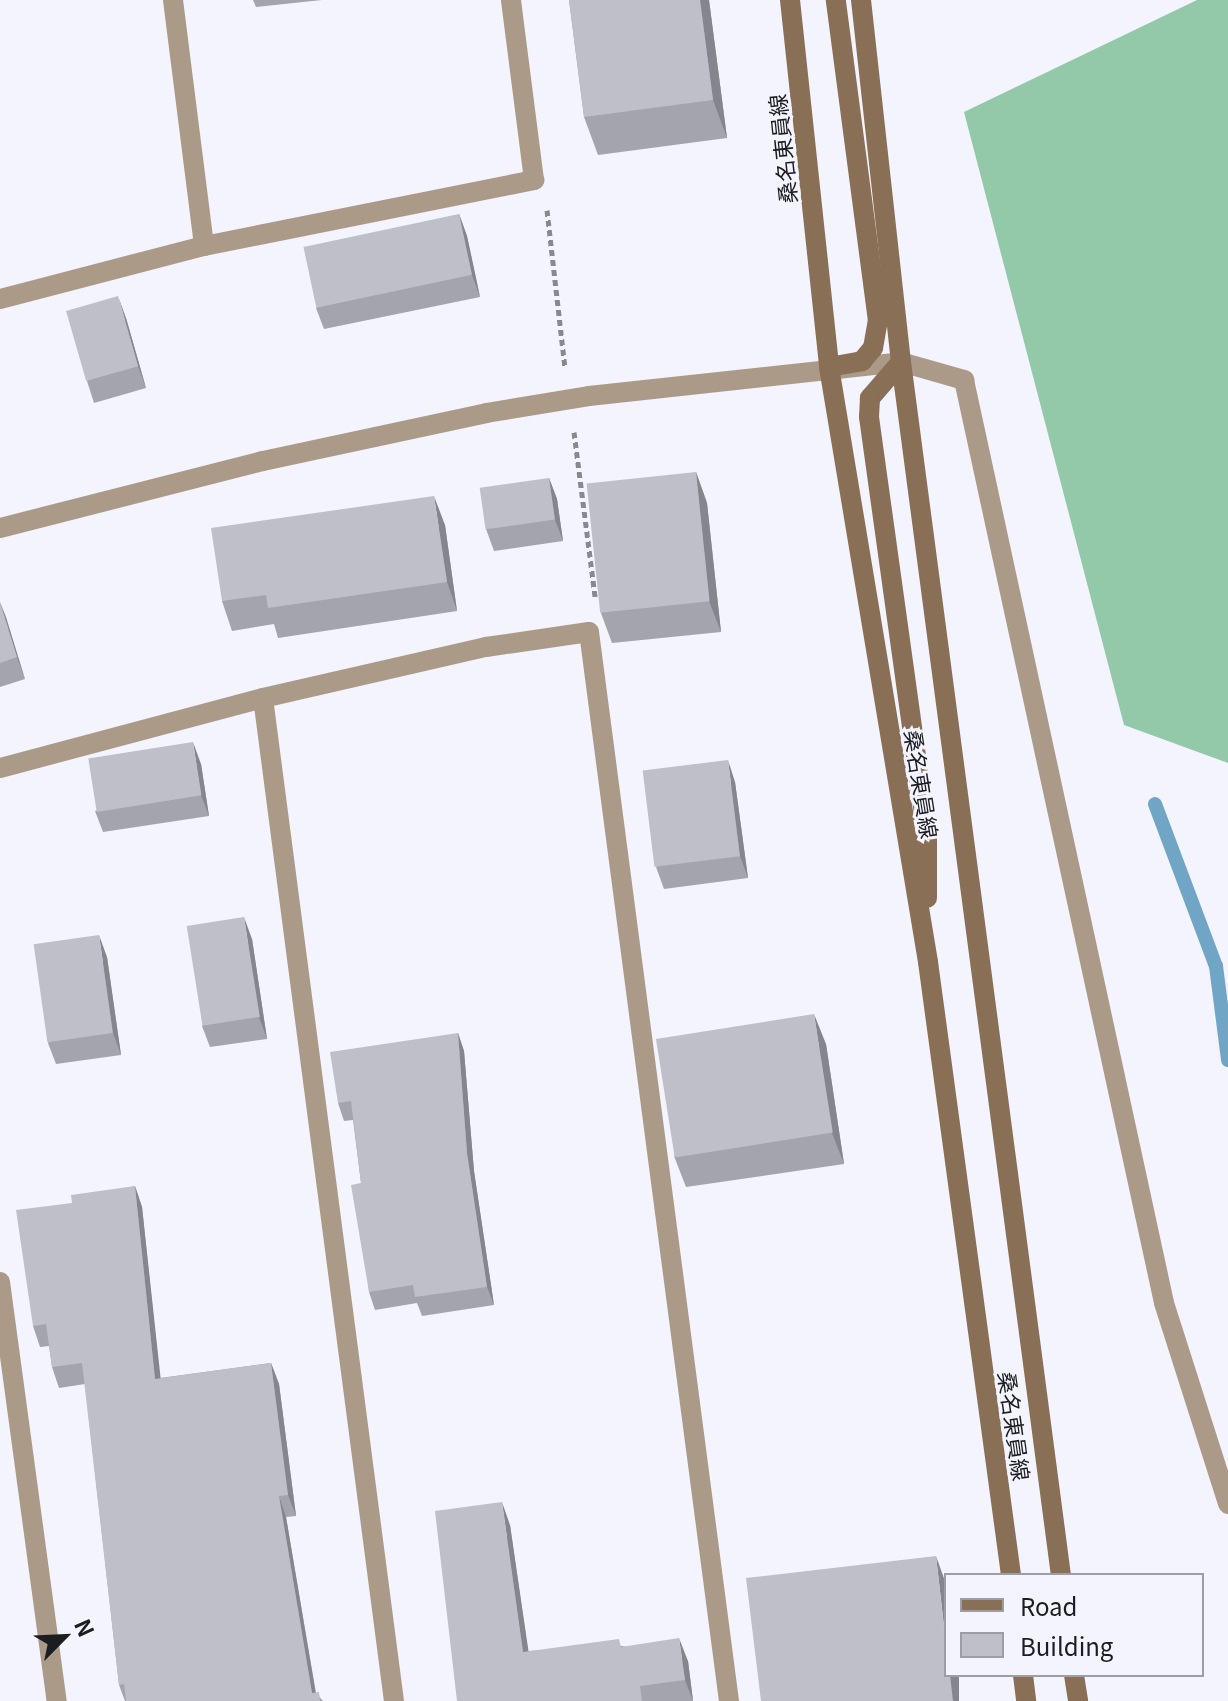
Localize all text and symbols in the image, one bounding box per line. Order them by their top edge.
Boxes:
street label: 桑名東員線 [763,93,801,205]
street label: 桑名東員線 [900,728,944,840]
street label: 桑名東員線 [994,1370,1036,1482]
legend [944,1573,1204,1677]
text: Road [1020,1588,1077,1623]
north arrow [24,1597,104,1677]
text: N [68,1613,104,1641]
text: Building [1020,1628,1113,1663]

